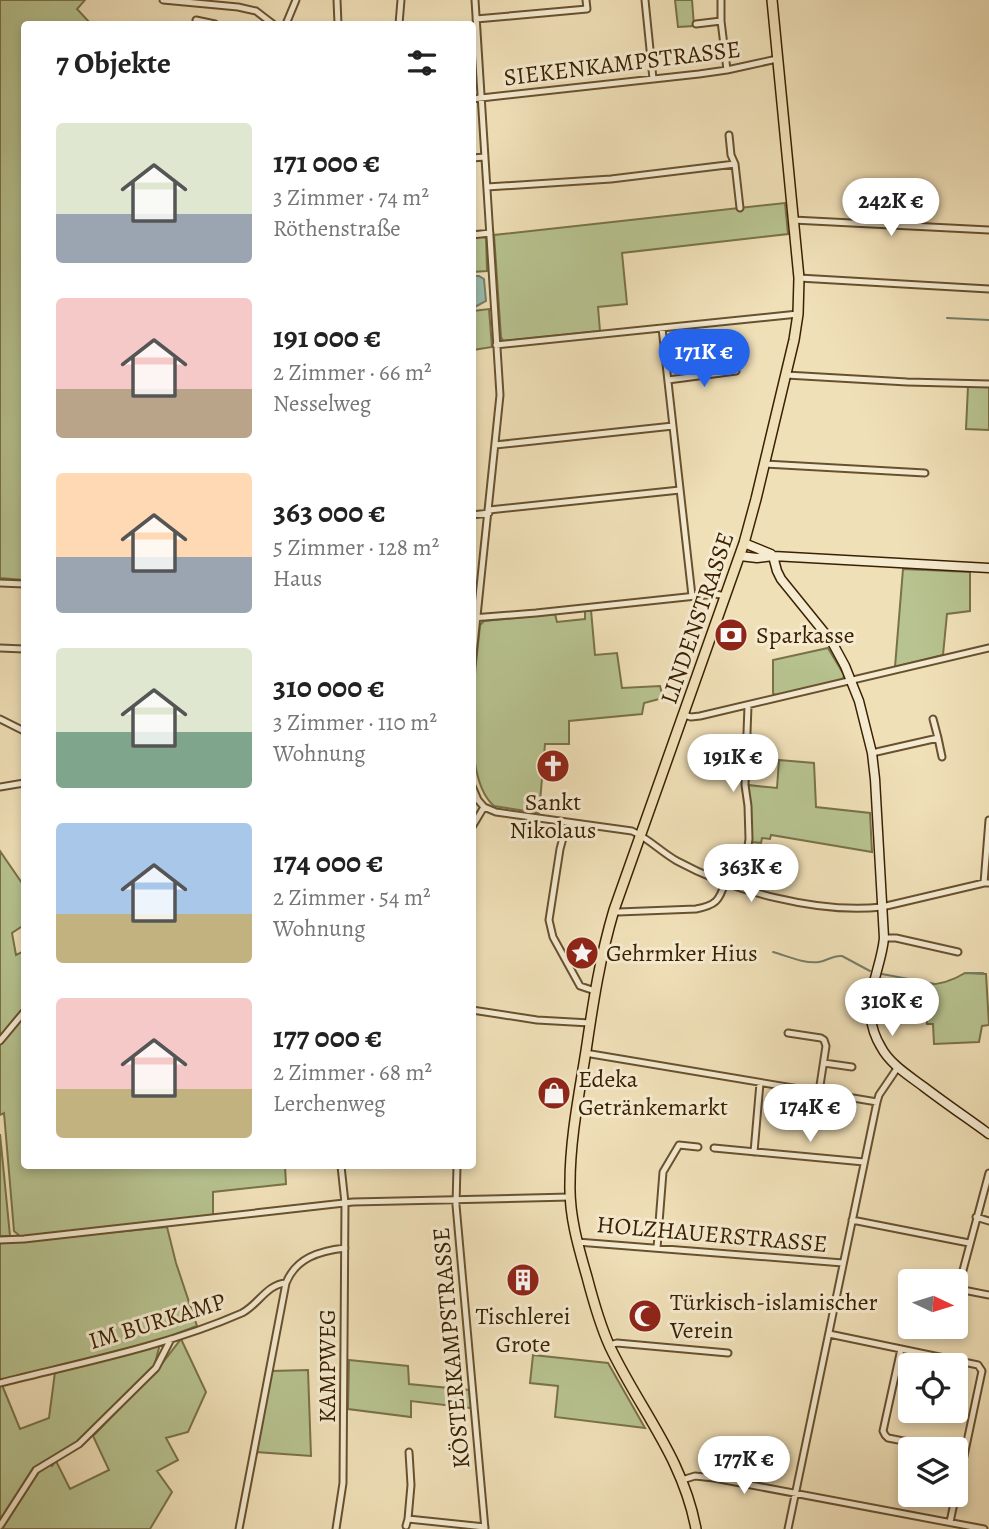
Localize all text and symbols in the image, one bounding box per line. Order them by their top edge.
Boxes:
street label: SIEKENKAMPSTRASSE [502,33,742,93]
text: 7 Objekte [56,43,171,83]
icon: filters [403,44,441,82]
text: 171 000 € [273,142,380,182]
icon: home [112,151,196,235]
pin: 242K € [834,178,948,238]
text: 3 Zimmer · 74 m² [273,182,429,213]
text: 242K € [858,185,924,216]
text: Röthenstraße [273,213,401,244]
text: 191 000 € [273,317,381,357]
icon: home [112,326,196,410]
pin: 171K € [647,330,761,389]
text: 171K € [675,336,733,367]
text: 2 Zimmer · 66 m² [273,357,432,388]
text: Nesselweg [273,388,371,419]
text: 363 000 € [273,492,386,532]
icon: home [112,501,196,585]
street label: LINDENSTRASSE [653,528,741,708]
text: 5 Zimmer · 128 m² [273,532,439,563]
text: Haus [273,563,322,594]
bank icon: Sparkasse [712,616,750,654]
place label: Sparkasse [756,619,854,651]
text: 310 000 € [273,667,385,707]
icon: home [112,676,196,760]
text: 3 Zimmer · 110 m² [273,707,437,738]
pin: 191K € [676,734,790,794]
text: Wohnung [273,738,366,769]
text: 191K € [703,741,763,772]
church icon: Sankt Nikolaus [534,747,572,785]
place label: Sankt Nikolaus [510,786,596,846]
text: 174 000 € [273,842,384,882]
pin: 363K € [694,844,808,904]
icon: home [112,851,196,935]
text: 363K € [720,851,782,882]
text: 2 Zimmer · 54 m² [273,882,431,913]
text: Wohnung [273,913,366,944]
place icon: Gehrmker Hius [563,934,601,972]
place label: Gehrmker Hius [606,937,758,969]
pin: 310K € [835,978,949,1038]
text: 310K € [861,985,923,1016]
text: 177 000 € [273,1017,382,1057]
icon: home [112,1026,196,1110]
text: 2 Zimmer · 68 m² [273,1057,432,1088]
place label: Edeka Getränkemarkt [578,1063,728,1123]
shop icon: Edeka Getränkemarkt [535,1074,573,1112]
pin: 174K € [753,1084,867,1144]
text: Lerchenweg [273,1088,386,1119]
text: 174K € [779,1091,841,1122]
street label: HOLZHAUERSTRASSE [595,1208,829,1260]
street label: KÖSTERKAMPSTRASSE [425,1226,477,1470]
building icon: Tischlerei Grote [504,1261,542,1299]
north arrow [898,1269,968,1339]
map controls [898,1269,968,1507]
street label: IM BURKAMP [85,1285,229,1357]
place label: Türkisch-islamischer Verein [669,1286,878,1346]
mosque icon: Türkisch-islamischer Verein [626,1297,664,1335]
place label: Tischlerei Grote [476,1300,570,1360]
street label: KAMPWEG [311,1309,343,1423]
button: locate [898,1353,968,1423]
pin: 177K € [687,1436,801,1496]
button: layers [898,1437,968,1507]
text: 177K € [714,1443,774,1474]

